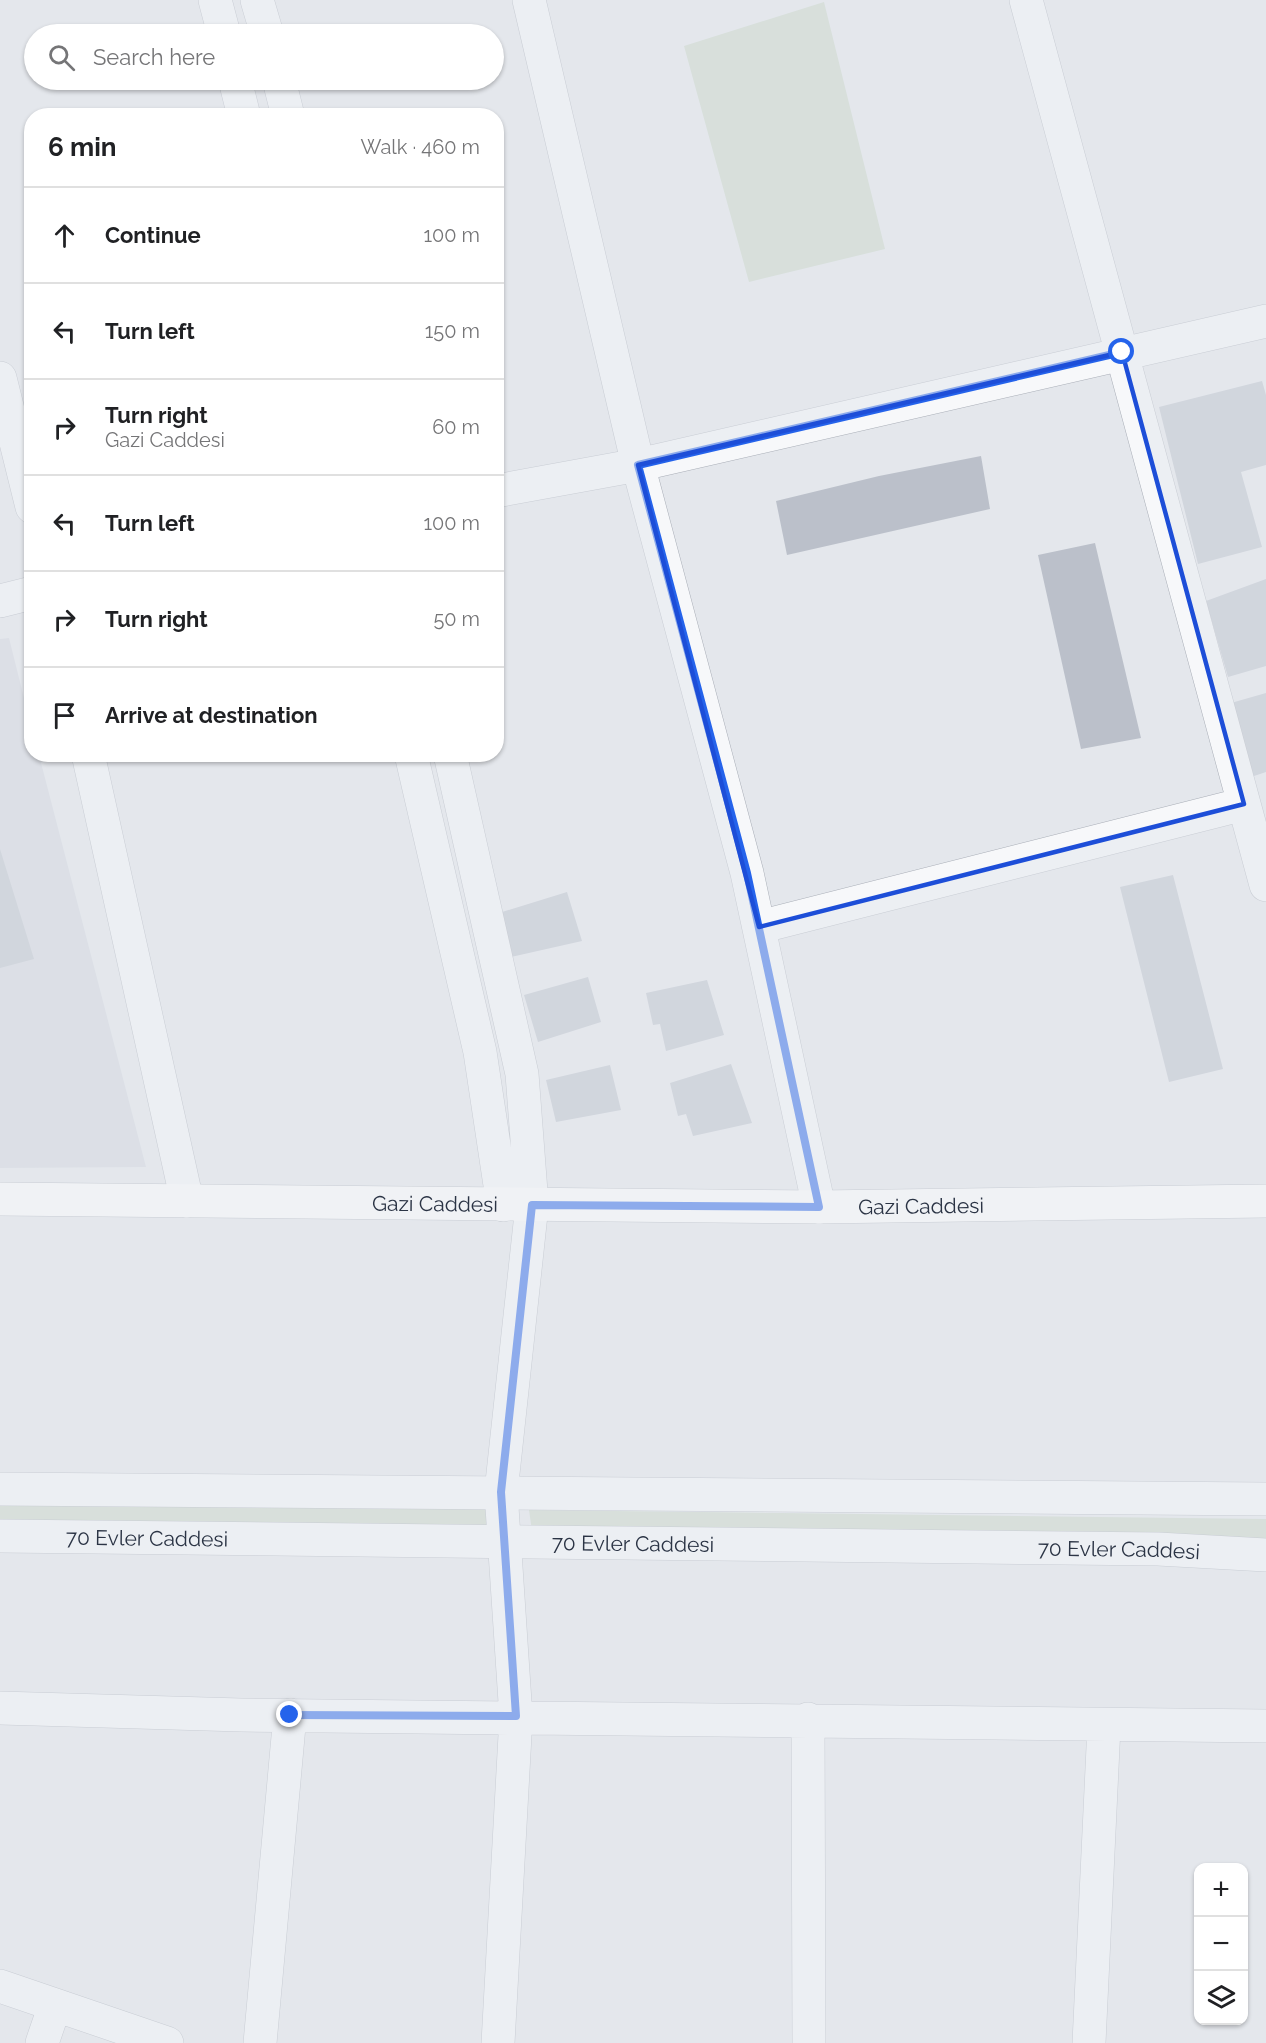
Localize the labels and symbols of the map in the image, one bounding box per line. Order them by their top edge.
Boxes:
route start [1108,338,1134,364]
street label: Gazi Caddesi [372,1190,498,1216]
street label: Gazi Caddesi [858,1192,984,1219]
street label: 70 Evler Caddesi [66,1524,228,1551]
street label: 70 Evler Caddesi [552,1530,714,1557]
street label: 70 Evler Caddesi [1038,1535,1201,1564]
route end [276,1701,302,1727]

